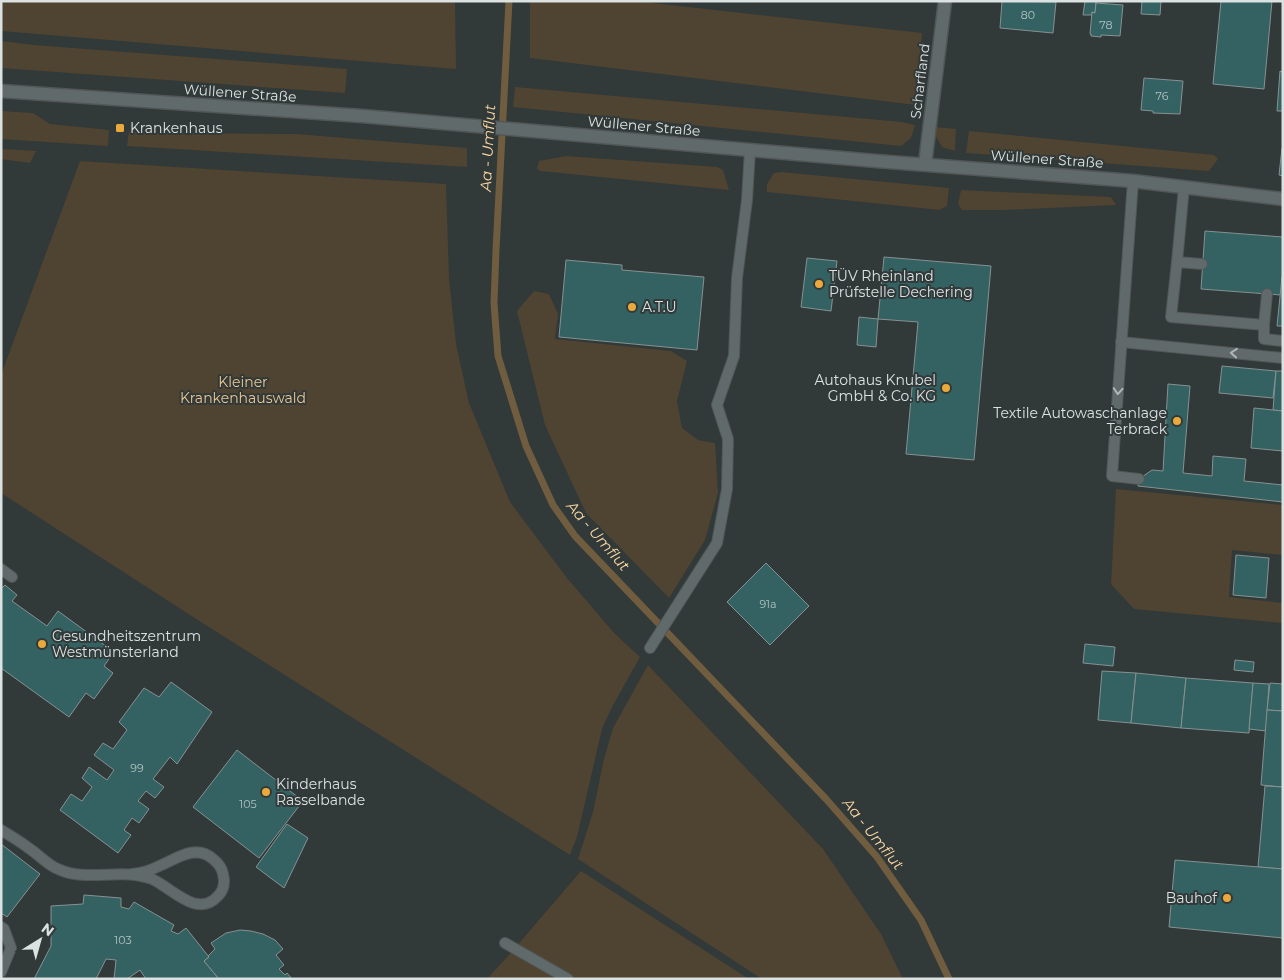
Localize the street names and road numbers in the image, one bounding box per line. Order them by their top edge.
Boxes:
street label: Scharfland [906,42,934,120]
street label: Wüllener Straße [183,80,297,106]
street label: Wüllener Straße [587,112,701,140]
street label: Wüllener Straße [990,146,1104,172]

